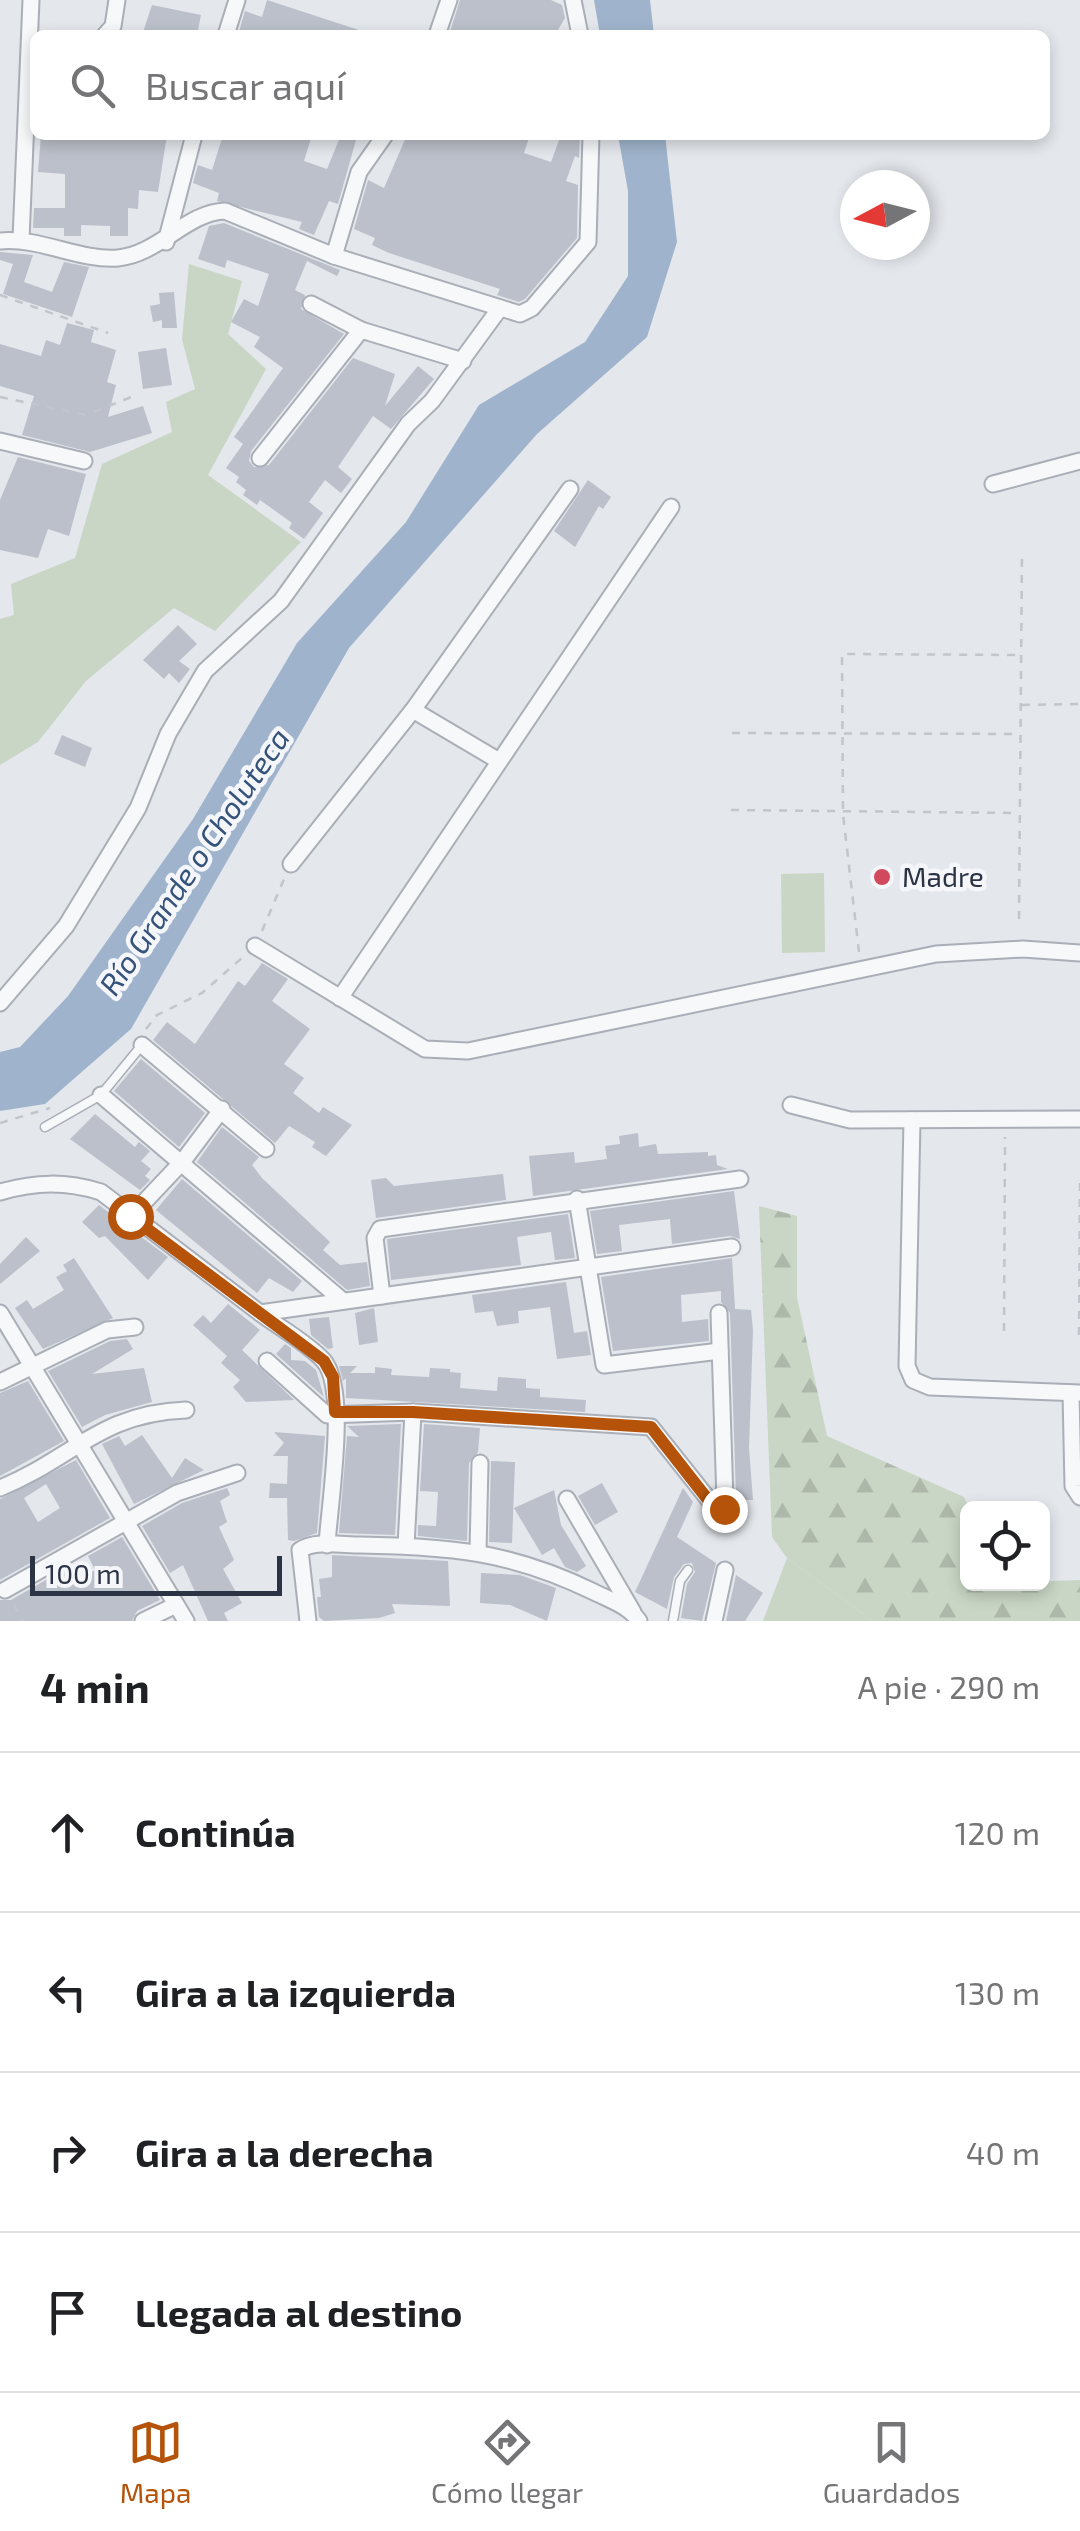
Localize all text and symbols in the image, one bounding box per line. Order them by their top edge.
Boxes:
search box [30,30,1050,140]
icon: search [65,58,120,113]
text: Buscar aquí [145,62,346,108]
north arrow [840,170,930,260]
water label: Río Grande o Choluteca [91,721,296,1001]
place label: Madre [902,859,984,893]
marker: Madre [871,866,893,888]
route start [108,1194,154,1240]
route end [702,1487,748,1533]
map controls [960,1501,1050,1591]
button: locate [960,1501,1050,1591]
scale bar [30,1551,282,1596]
text: 100 m [45,1556,121,1590]
text: 4 min [40,1661,150,1711]
text: A pie · 290 m [857,1667,1040,1705]
icon: ahead [40,1805,95,1860]
text: Continúa [135,1809,296,1855]
text: 120 m [955,1813,1040,1851]
icon: left [40,1965,95,2020]
text: Gira a la izquierda [135,1969,456,2015]
text: 130 m [955,1973,1040,2011]
icon: right [40,2125,95,2180]
text: Gira a la derecha [135,2129,434,2175]
text: 40 m [966,2133,1040,2171]
icon: arrive [40,2285,95,2340]
text: Llegada al destino [135,2289,463,2335]
tab: Mapa [120,2415,191,2509]
tab: Cómo llegar [431,2415,583,2509]
tab: Guardados [823,2415,960,2509]

